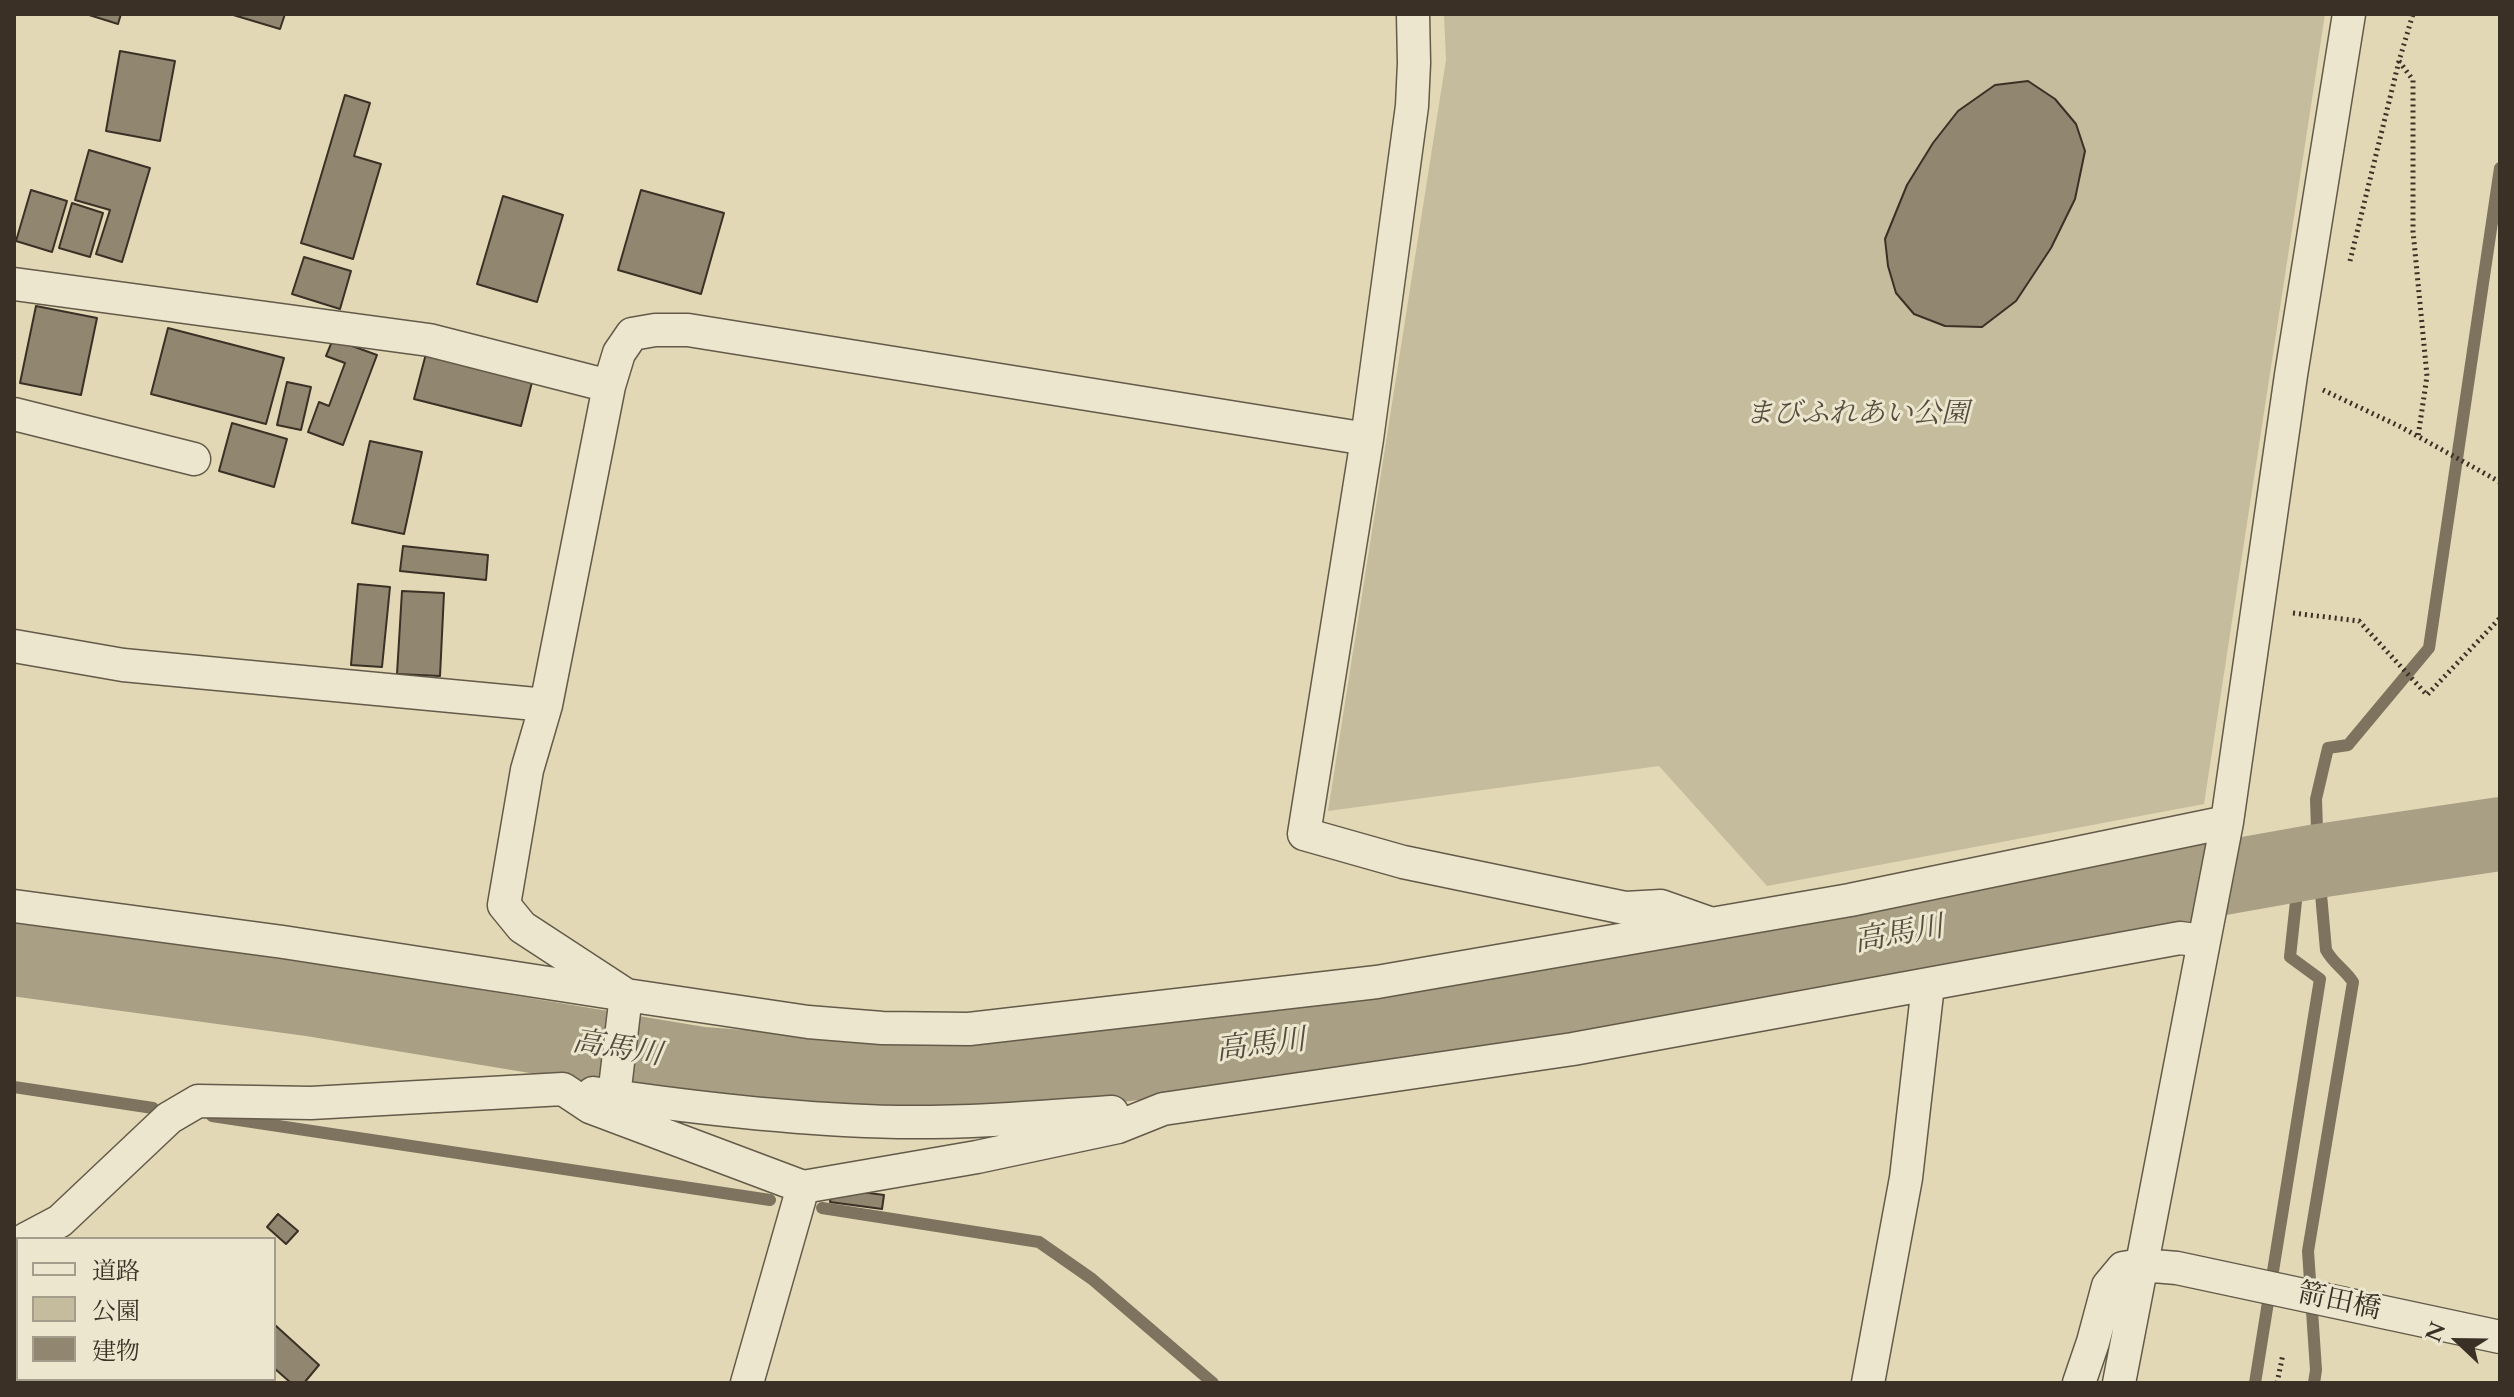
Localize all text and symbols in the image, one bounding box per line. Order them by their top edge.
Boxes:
park label: まびふれあい公園 [1745,399,1969,433]
water label: 高馬川 [1852,910,1946,962]
water label: 高馬川 [1214,1024,1308,1070]
water label: 高馬川 [570,1025,664,1075]
legend [16,1237,276,1381]
text: 道路 [92,1255,140,1288]
street label: 箭田橋 [2294,1278,2384,1328]
text: 公園 [92,1295,140,1328]
north arrow [2418,1301,2498,1381]
text: N [2418,1318,2453,1346]
text: 建物 [92,1335,140,1368]

